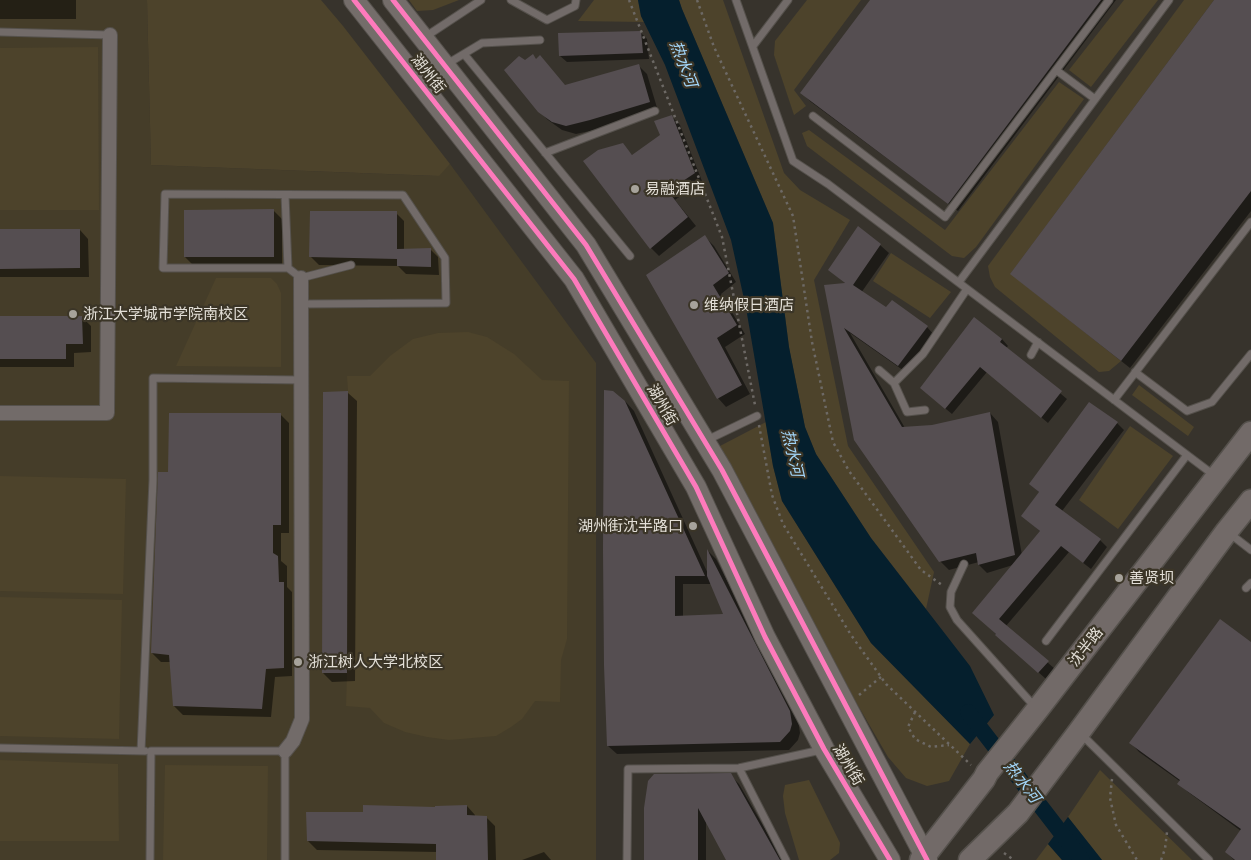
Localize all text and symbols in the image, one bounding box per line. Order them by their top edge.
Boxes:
water label: 热水河 [665,38,701,90]
street label: 湖州街 [407,51,449,97]
place label: 易融酒店 [645,180,705,198]
marker: 易融酒店 [629,183,641,195]
place label: 维纳假日酒店 [704,296,794,314]
marker: 维纳假日酒店 [688,299,700,311]
place label: 浙江大学城市学院南校区 [83,305,248,323]
marker: 浙江大学城市学院南校区 [67,308,79,320]
street label: 湖州街 [643,381,681,429]
water label: 热水河 [777,427,807,479]
place label: 湖州街沈半路口 [578,517,683,535]
marker: 湖州街沈半路口 [687,520,699,532]
place label: 善贤坝 [1129,569,1174,587]
marker: 善贤坝 [1113,572,1125,584]
street label: 沈半路 [1065,624,1107,670]
place label: 浙江树人大学北校区 [308,653,443,671]
marker: 浙江树人大学北校区 [292,656,304,668]
street label: 湖州街 [829,741,867,789]
water label: 热水河 [1000,757,1044,807]

